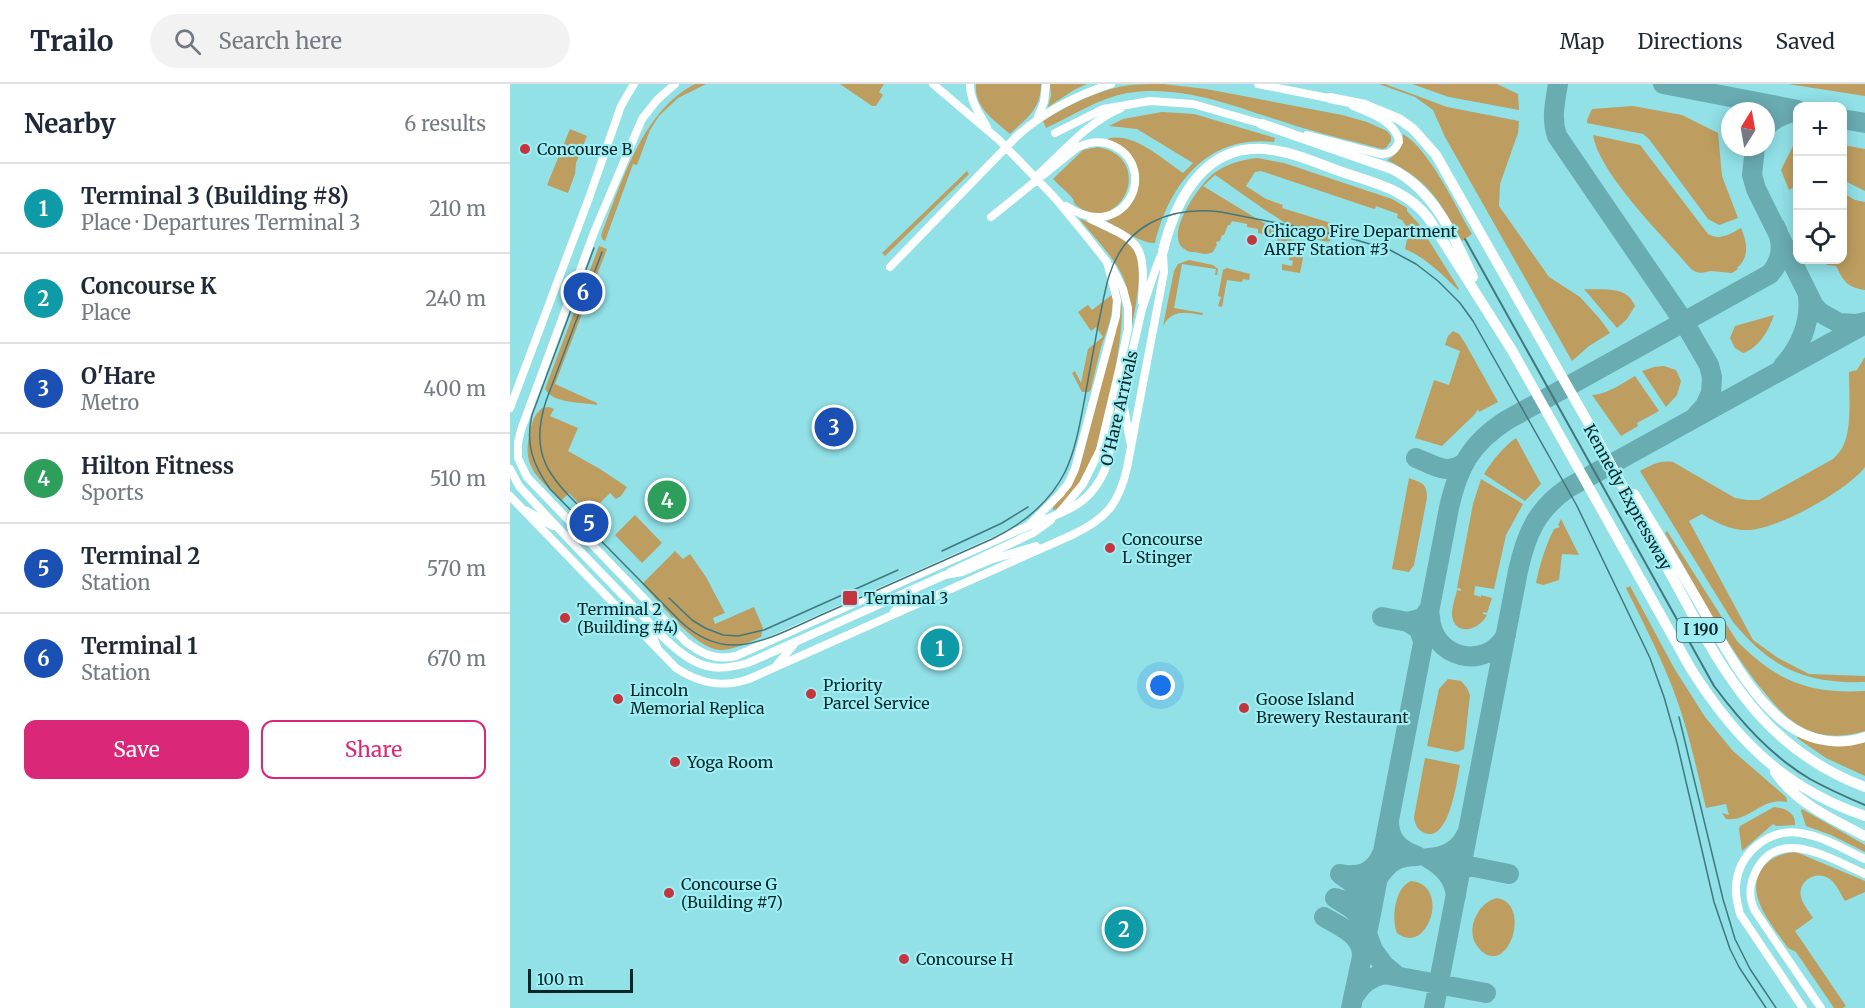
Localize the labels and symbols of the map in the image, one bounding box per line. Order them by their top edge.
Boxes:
north arrow [1721,102,1775,156]
place label: Concourse B [537,139,632,159]
marker: Concourse B [518,142,532,156]
place label: Chicago Fire Department ARFF Station #3 [1263,221,1457,259]
marker: Chicago Fire Department ARFF Station #3 [1245,233,1259,247]
pin: 6 [564,270,602,314]
street label: O'Hare Arrivals [1096,348,1142,468]
pin: 3 [814,404,854,450]
street label: Kennedy Expressway [1580,421,1677,574]
pin: 4 [648,478,686,522]
pin: 5 [570,500,608,546]
place label: Concourse L Stinger [1122,529,1203,567]
marker: Concourse L Stinger [1103,541,1117,555]
place label: Terminal 3 [864,588,948,608]
marker: Terminal 3 [841,589,859,607]
place label: Terminal 2 (Building #4) [577,599,678,637]
marker: Terminal 2 (Building #4) [558,611,572,625]
road number: I 190 [1677,618,1725,642]
pin: 1 [920,626,960,670]
your location [1146,671,1175,700]
place label: Priority Parcel Service [823,675,930,713]
place label: Lincoln Memorial Replica [630,680,765,718]
marker: Priority Parcel Service [804,687,818,701]
place label: Goose Island Brewery Restaurant [1256,689,1409,727]
marker: Lincoln Memorial Replica [611,692,625,706]
marker: Goose Island Brewery Restaurant [1237,701,1251,715]
place label: Yoga Room [686,752,774,772]
marker: Yoga Room [668,755,682,769]
place label: Concourse G (Building #7) [681,874,783,912]
marker: Concourse G (Building #7) [662,886,676,900]
pin: 2 [1104,906,1144,952]
place label: Concourse H [916,949,1013,969]
marker: Concourse H [897,952,911,966]
scale bar [528,966,633,994]

